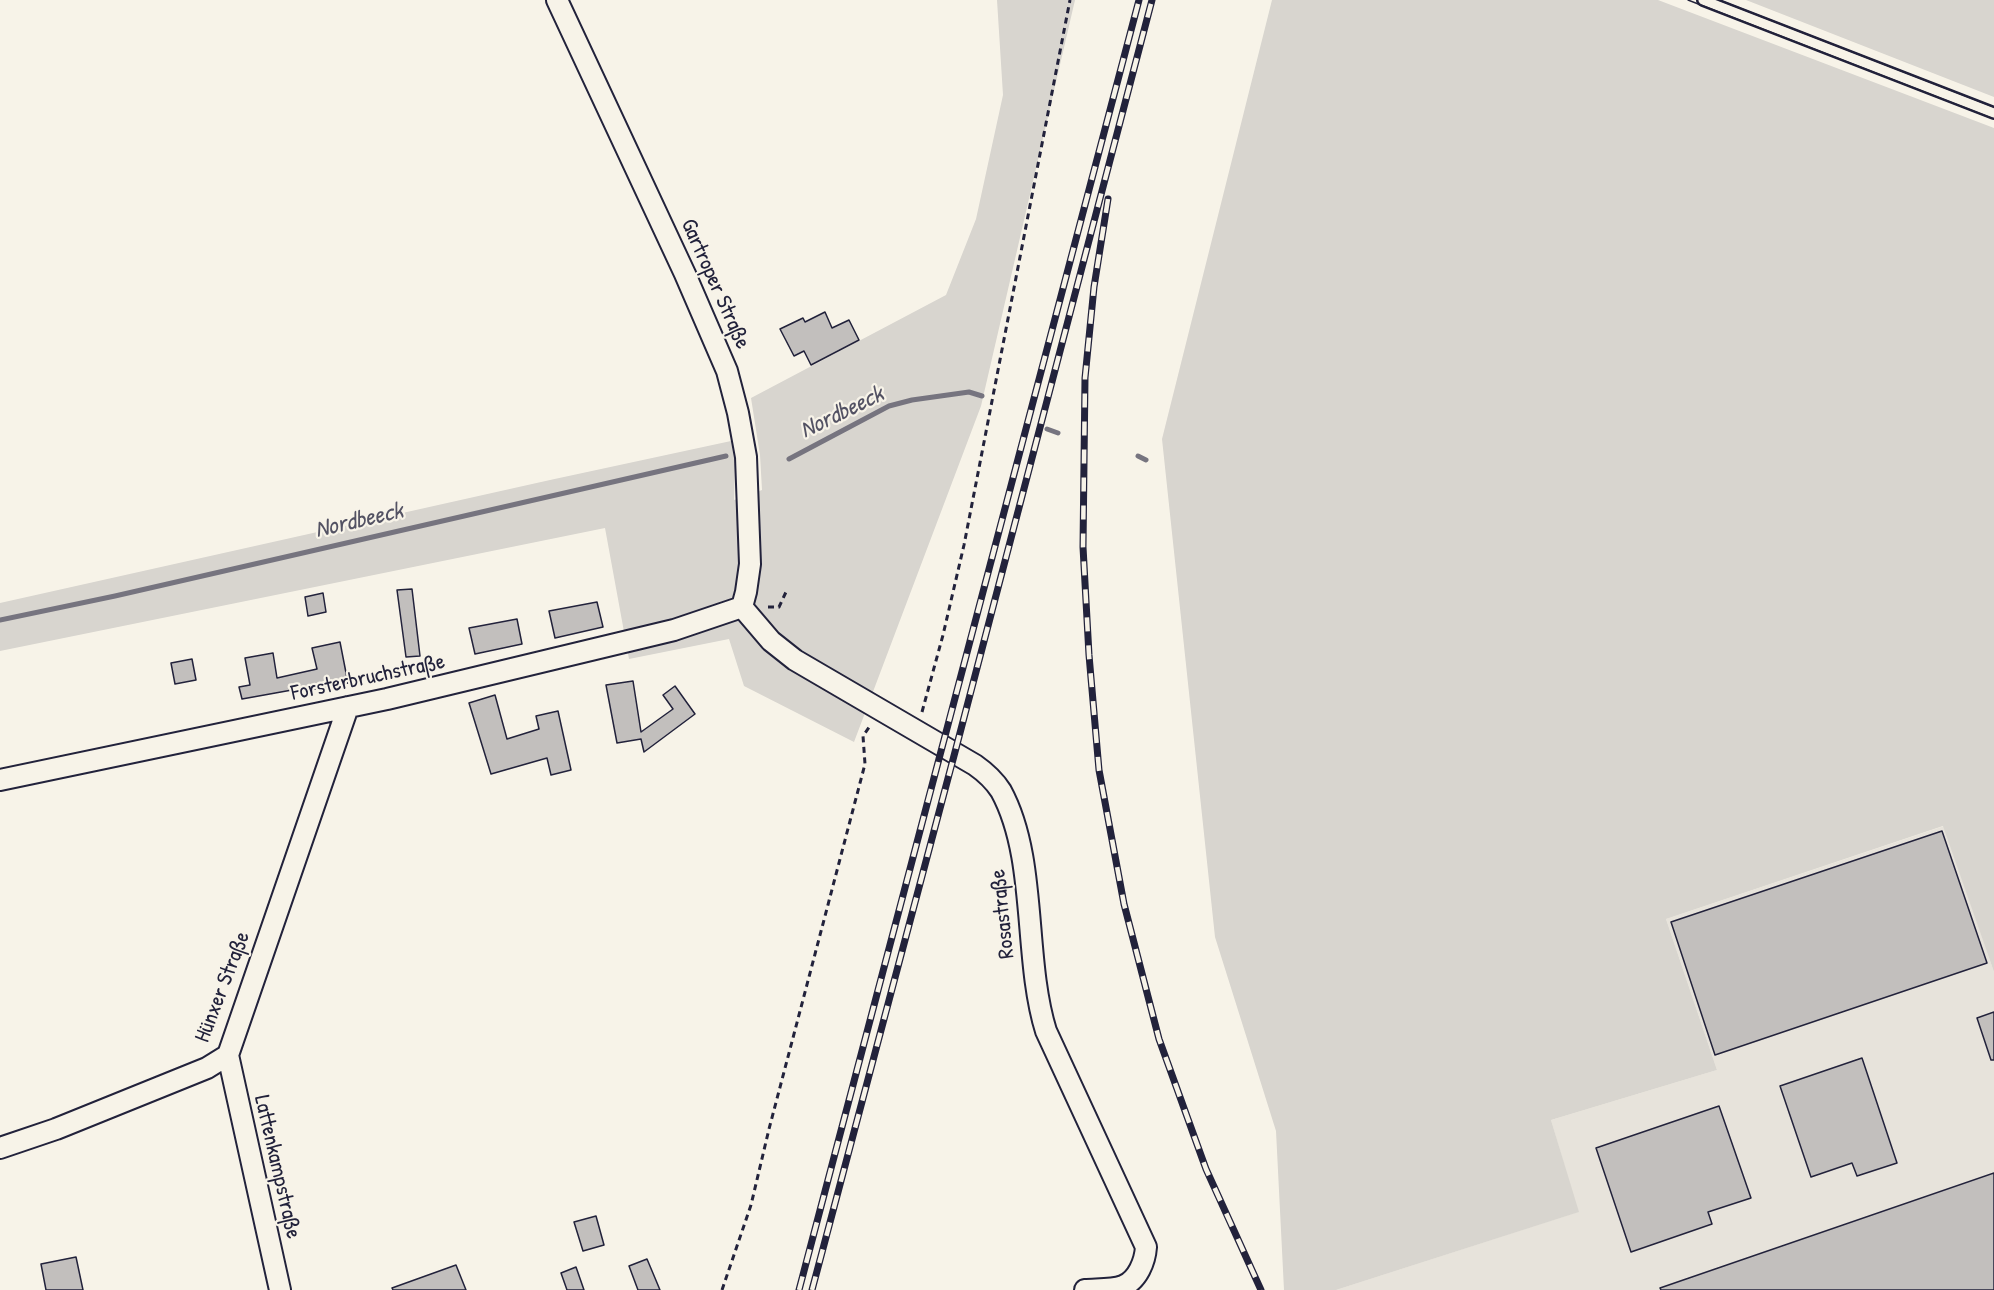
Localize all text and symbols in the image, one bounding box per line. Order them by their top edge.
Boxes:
street label: Gartroper Straße [675,215,755,353]
water label: Nordbeeck [796,380,888,446]
water label: Nordbeeck [312,497,406,545]
street label: Forsterbruchstraße [289,649,447,707]
street label: Rosastraße [985,868,1021,960]
street label: Hünxer Straße [190,928,256,1046]
street label: Lattenkampstraße [248,1093,306,1241]

